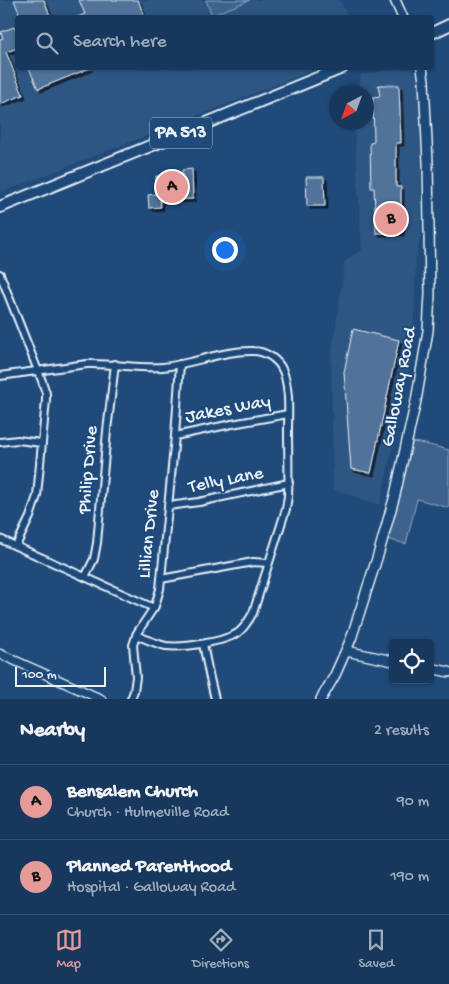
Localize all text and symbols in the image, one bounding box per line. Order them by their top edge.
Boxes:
search box [15,15,434,70]
icon: search [33,29,61,57]
text: Search here [73,31,167,54]
north arrow [329,85,374,130]
road number: PA 513 [150,118,212,148]
pin: A [156,168,188,206]
pin: B [375,200,407,238]
your location [212,237,238,263]
street label: Galloway Road [377,323,423,449]
street label: Jakes Way [183,390,273,430]
street label: Philip Drive [74,425,104,516]
street label: Telly Lane [186,462,266,500]
street label: Lillian Drive [134,488,166,579]
map controls [389,639,434,684]
button: locate [389,639,434,684]
scale bar [15,664,106,687]
text: 100 m [22,667,57,684]
text: Nearby [20,719,85,744]
text: 2 results [374,722,429,741]
text: Bensalem Church [67,781,198,804]
text: A [31,793,41,812]
text: 90 m [397,793,429,812]
text: Church · Hulmeville Road [67,804,228,823]
text: Planned Parenthood [67,856,231,879]
text: B [32,868,40,887]
text: 190 m [390,868,429,887]
text: Hospital · Galloway Road [67,879,235,898]
tab: Map [55,926,83,973]
tab: Directions [192,926,249,973]
tab: Saved [358,926,394,973]

